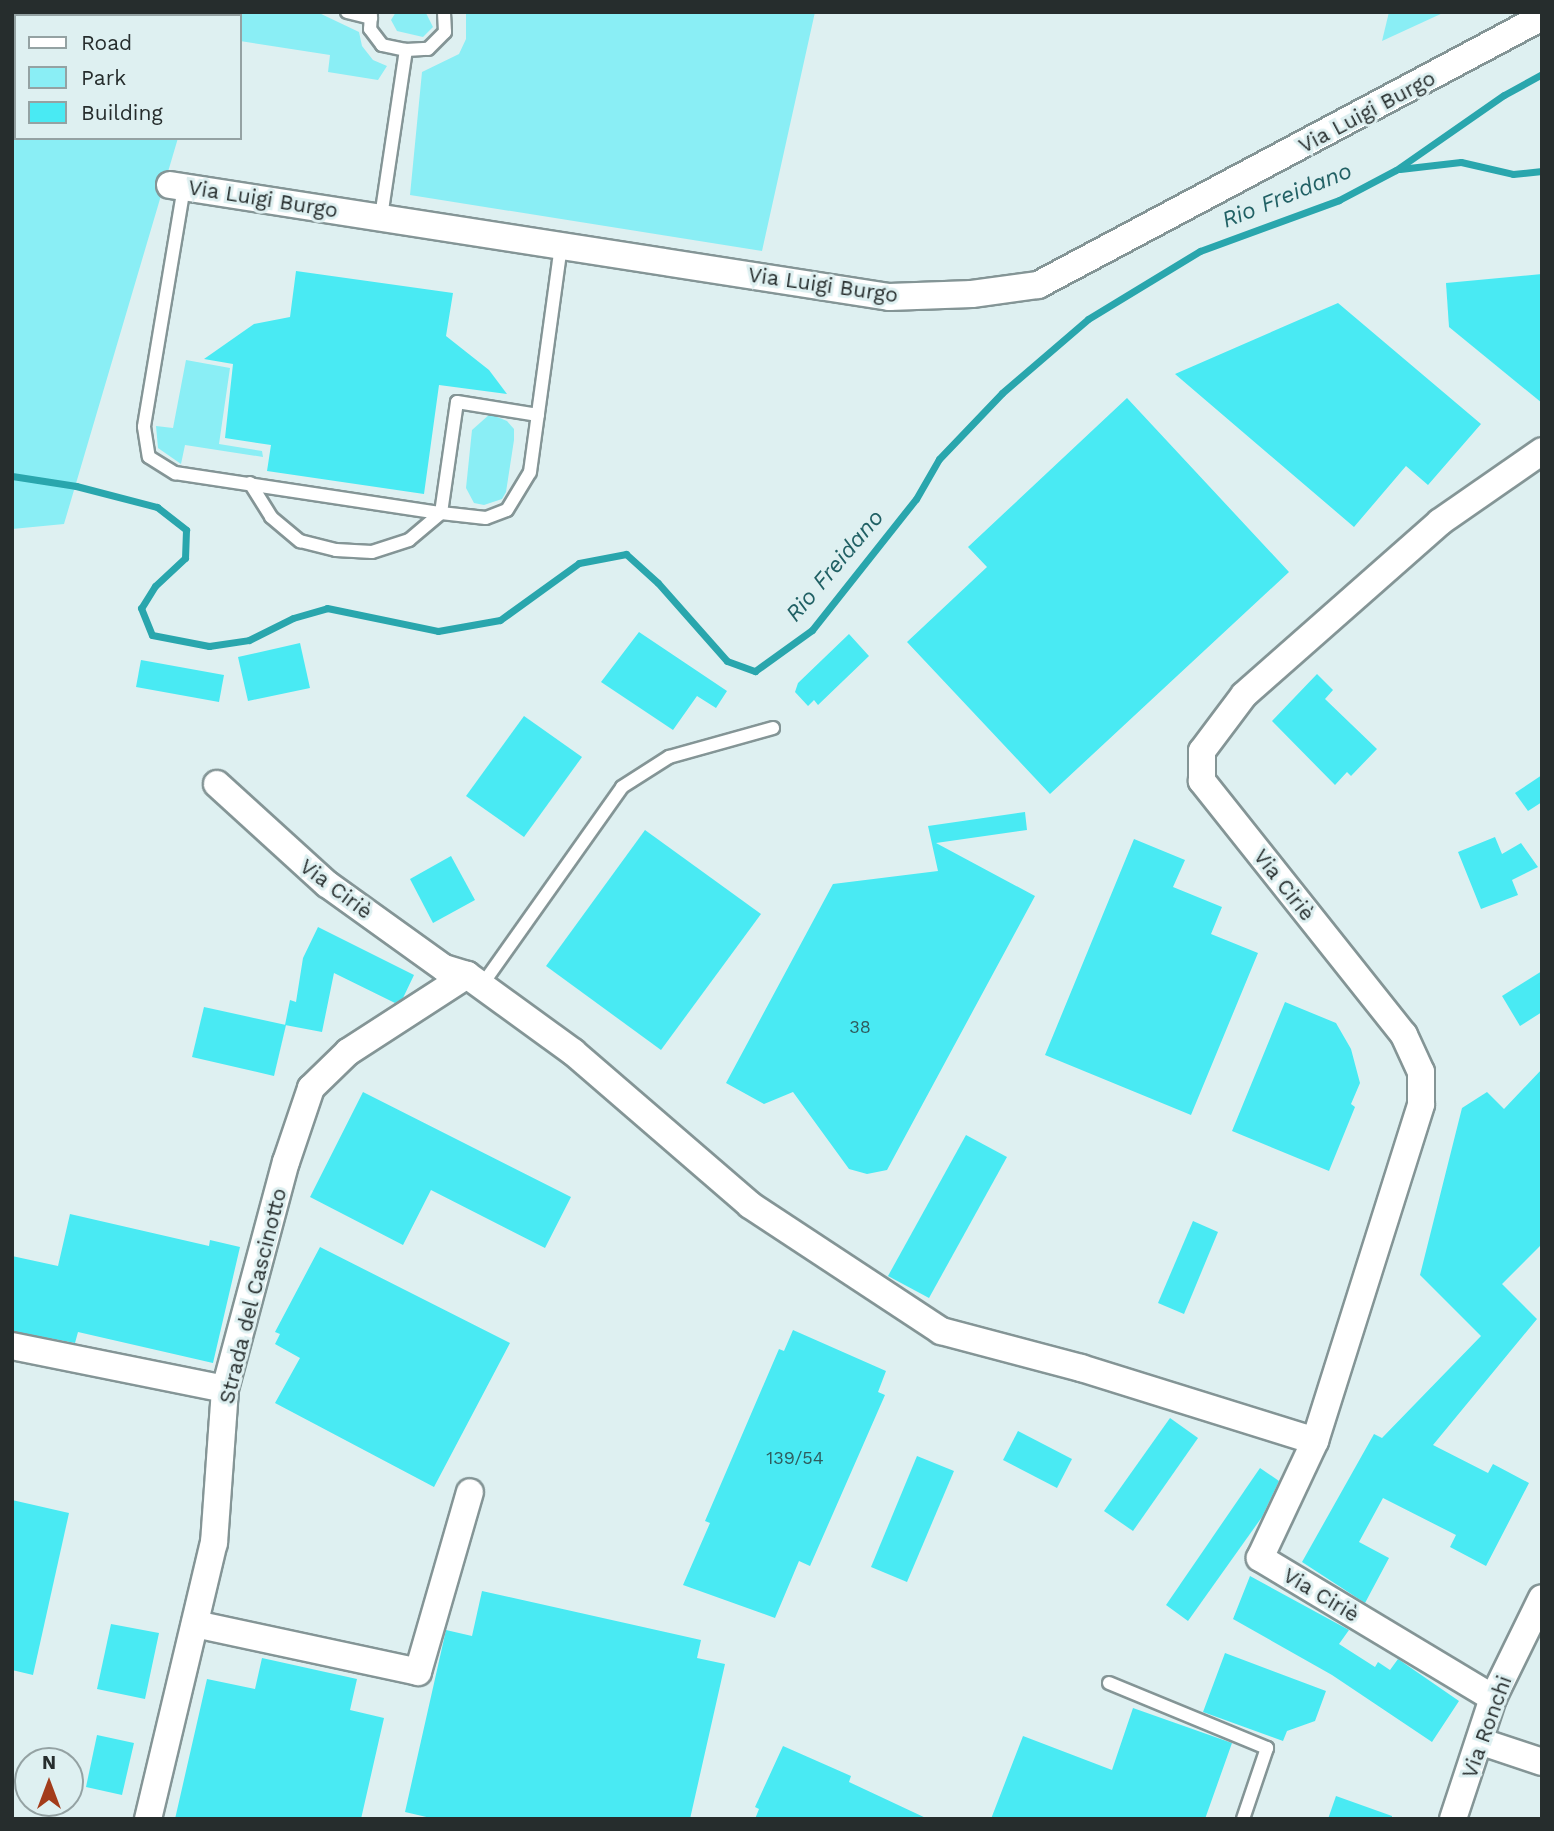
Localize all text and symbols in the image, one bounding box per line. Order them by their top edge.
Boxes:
legend [14,14,242,140]
text: Road [81,30,132,55]
text: Park [81,65,126,90]
street label: Via Luigi Burgo [1294,65,1440,159]
text: Building [81,100,163,125]
water label: Rio Freidano [1218,157,1356,235]
street label: Via Luigi Burgo [186,175,340,223]
street label: Via Luigi Burgo [746,262,900,308]
water label: Rio Freidano [780,504,890,628]
street label: Via Ciriè [1248,844,1320,926]
street label: Via Ciriè [295,854,377,924]
house number: 38 [849,1016,871,1038]
street label: Strada del Cascinotto [214,1185,292,1407]
house number: 139/54 [766,1447,824,1469]
street label: Via Ciriè [1278,1562,1364,1628]
street label: Via Ronchi [1457,1672,1517,1782]
north arrow [14,1747,84,1817]
text: N [42,1751,56,1774]

